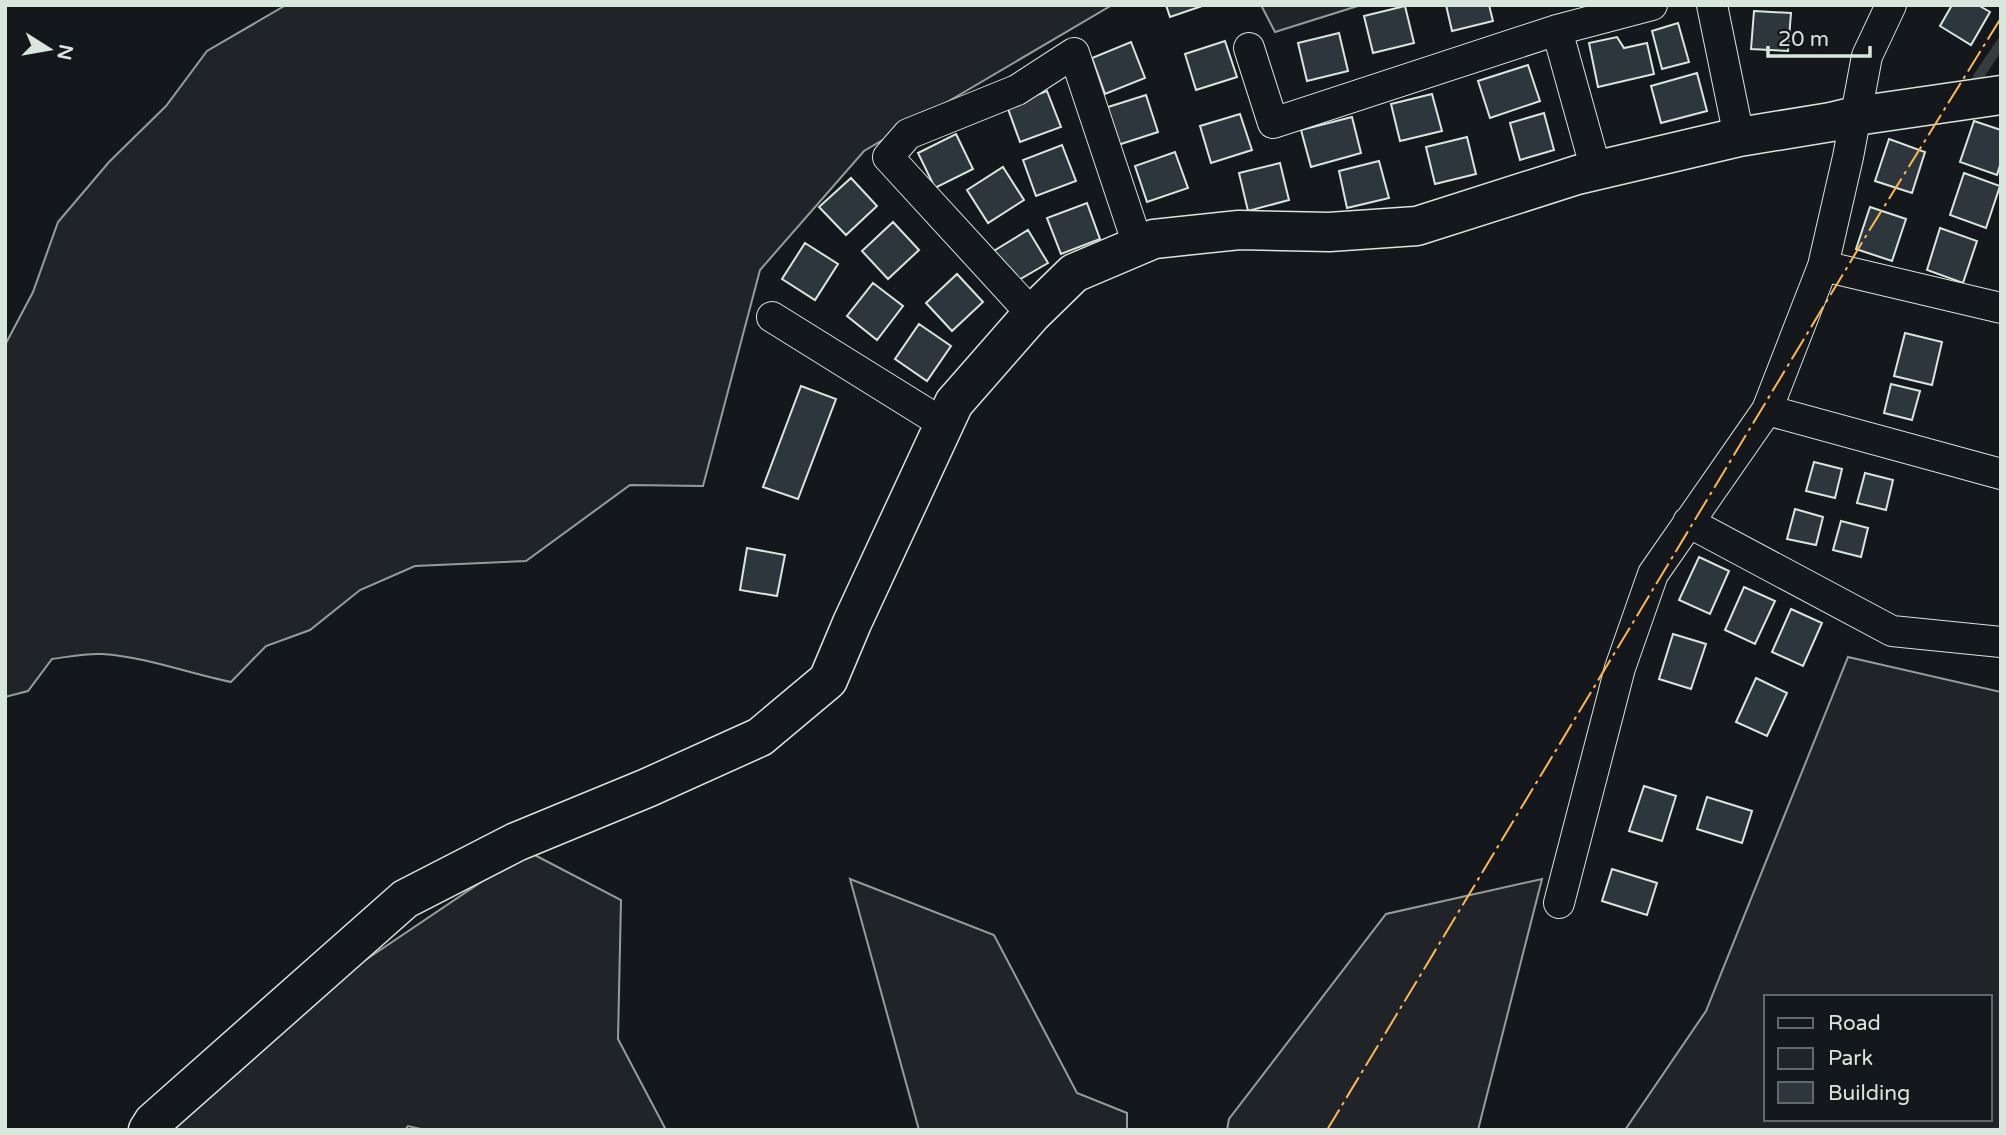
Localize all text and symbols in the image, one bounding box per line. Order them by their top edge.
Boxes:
north arrow [14,14,84,84]
scale bar [1768,14,1870,58]
text: 20 m [1778,27,1829,52]
text: N [52,42,77,62]
legend [1764,995,1992,1121]
text: Road [1828,1011,1881,1036]
text: Park [1828,1046,1873,1071]
text: Building [1828,1081,1910,1106]

